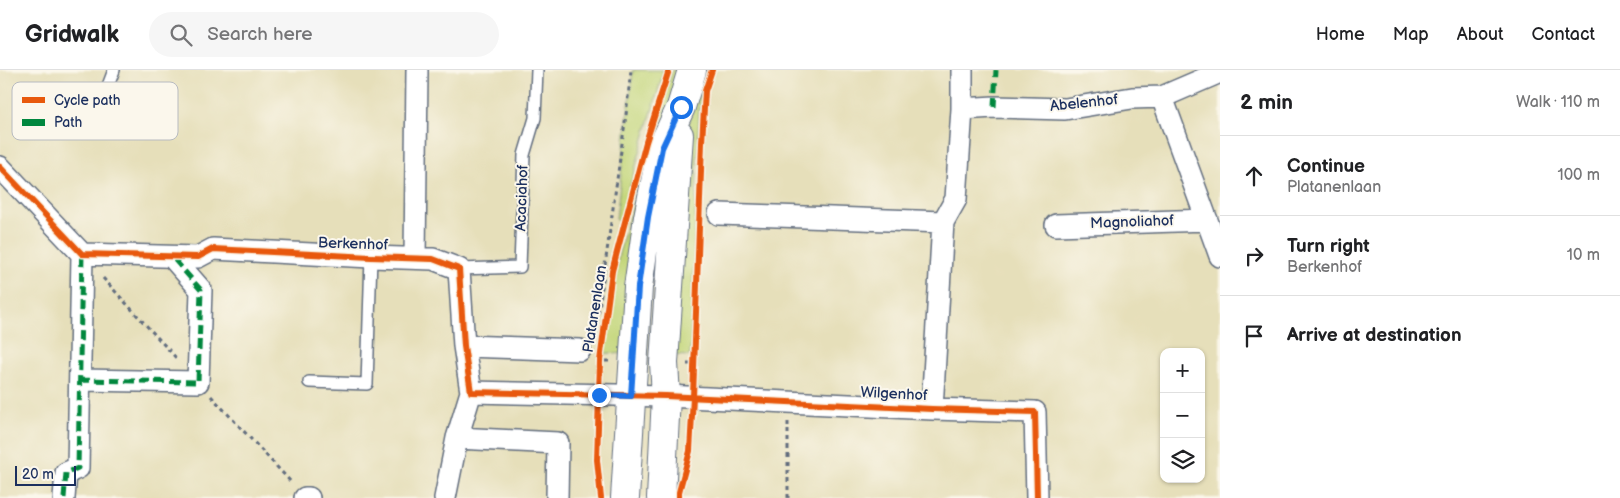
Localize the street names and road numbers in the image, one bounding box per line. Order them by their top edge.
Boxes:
street label: Abelenhof [1049,90,1119,116]
street label: Acaciahof [511,164,533,232]
street label: Magnoliahof [1090,211,1175,233]
street label: Berkenhof [317,233,389,255]
street label: Platanenlaan [579,264,611,354]
street label: Wilgenhof [860,383,928,405]

